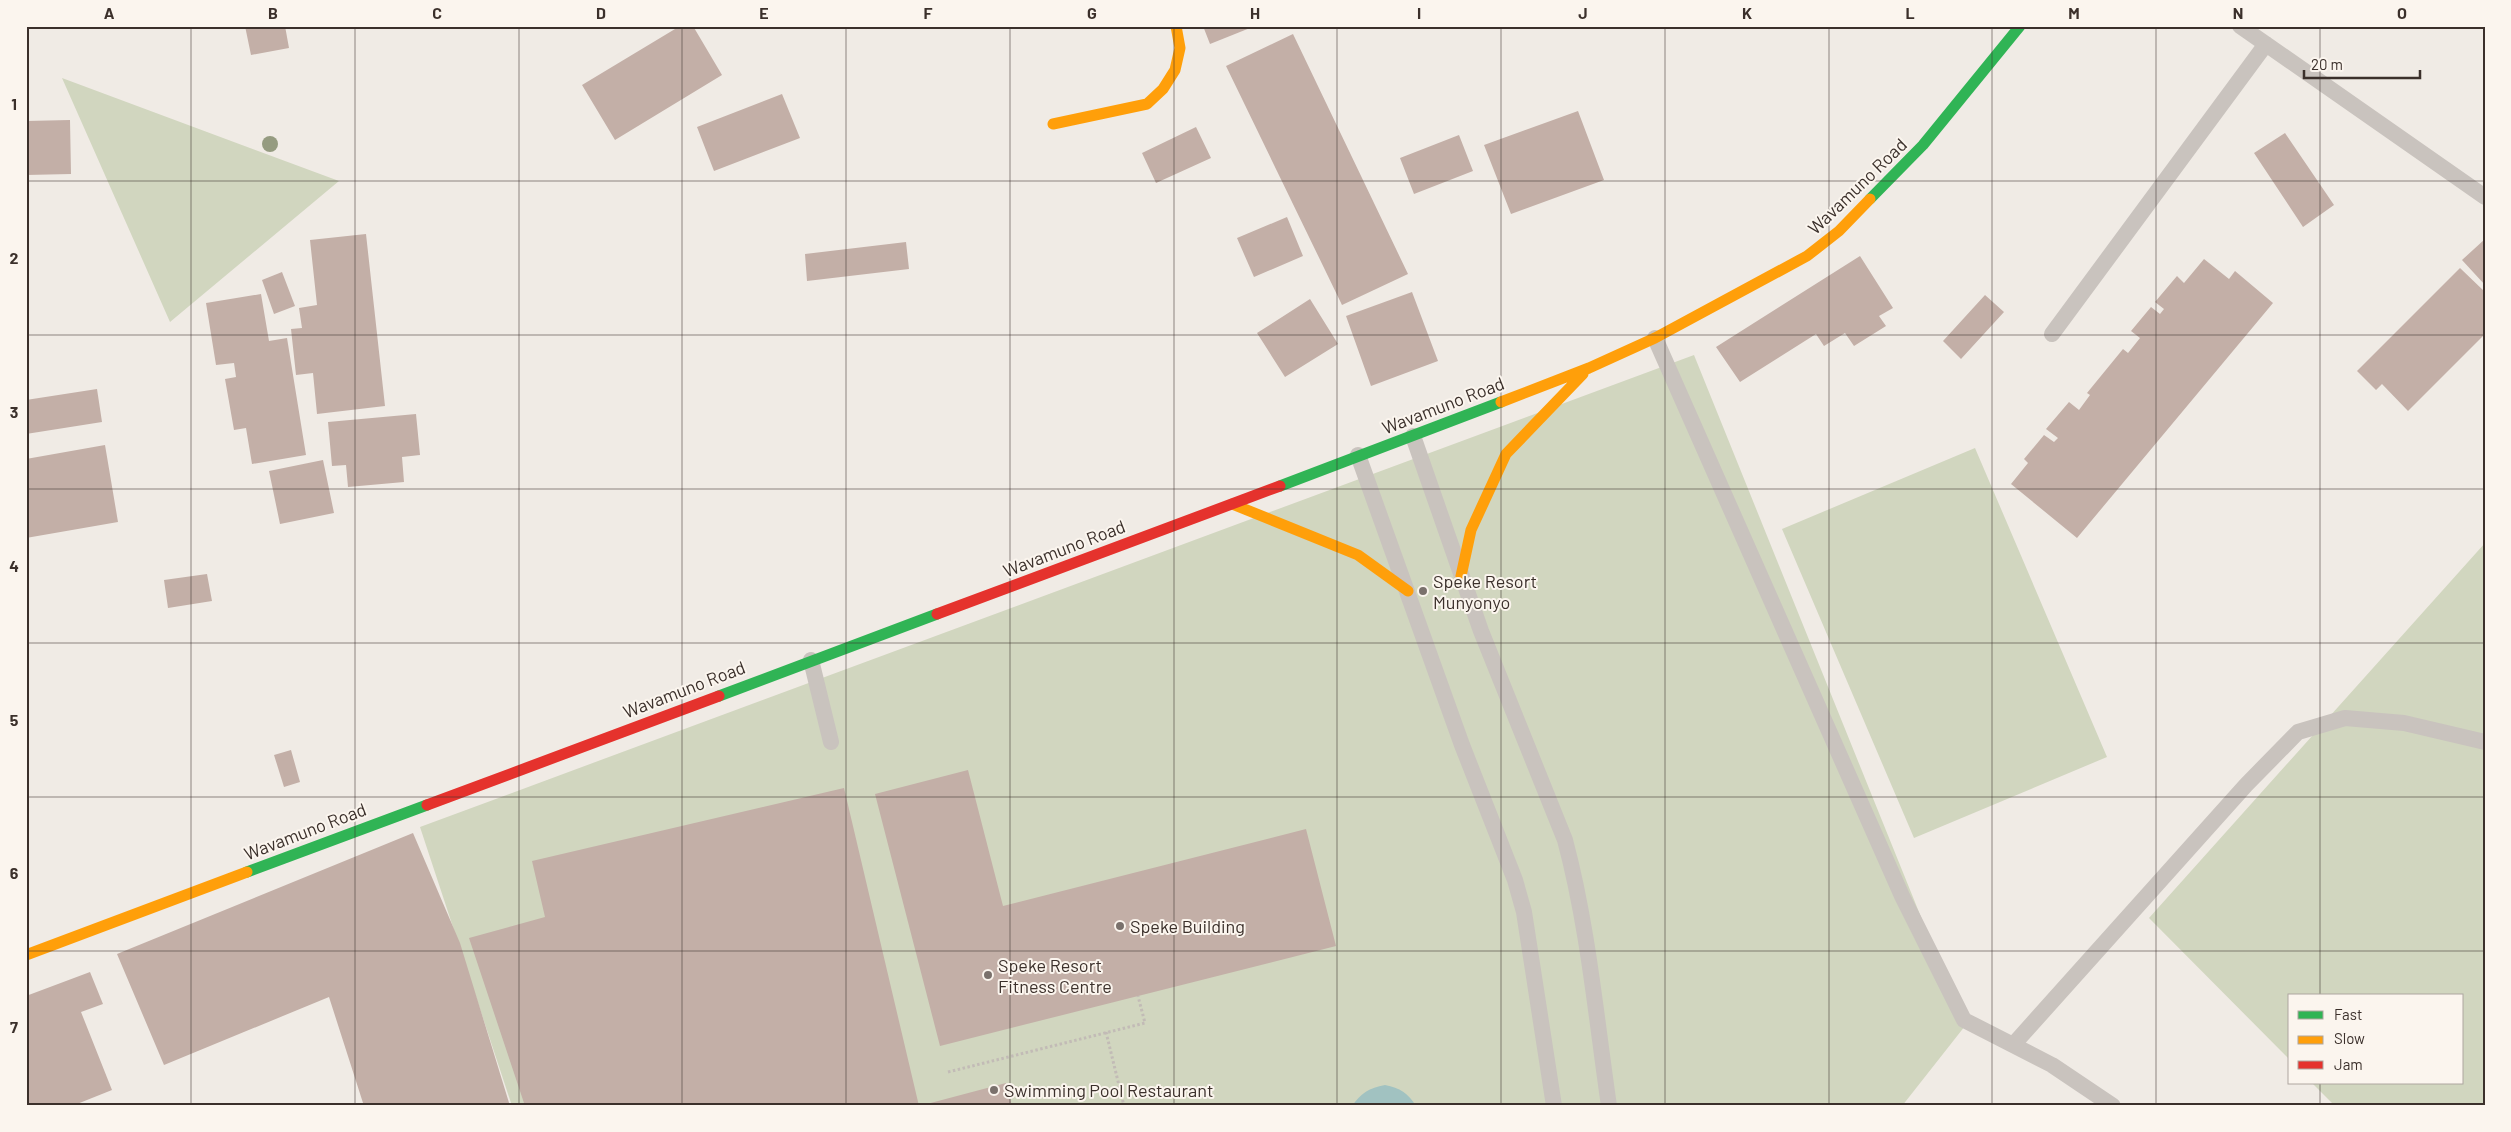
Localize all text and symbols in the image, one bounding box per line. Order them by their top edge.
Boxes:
text: A [104,3,115,22]
text: B [268,3,278,22]
text: C [432,3,442,22]
text: D [596,3,606,22]
text: E [759,3,769,22]
text: F [924,3,933,22]
text: G [1087,3,1097,22]
text: H [1250,3,1260,22]
text: I [1417,3,1421,22]
text: J [1578,3,1588,22]
text: K [1742,3,1752,22]
text: L [1905,3,1915,22]
text: M [2068,3,2080,22]
text: N [2233,3,2243,22]
text: O [2397,3,2407,22]
scale bar [2304,48,2420,80]
text: 20 m [2311,55,2343,73]
text: 1 [11,94,17,113]
street label: Wavamuno Road [1803,133,1911,239]
text: 2 [10,248,19,267]
street label: Wavamuno Road [1379,372,1507,438]
text: 3 [10,402,18,421]
street label: Wavamuno Road [1000,515,1128,581]
text: 4 [9,556,19,575]
place label: Speke Resort Munyonyo [1433,570,1537,613]
marker: Speke Resort Munyonyo [1417,585,1429,597]
street label: Wavamuno Road [620,656,748,722]
text: 5 [10,710,19,729]
street label: Wavamuno Road [241,798,369,864]
text: 6 [10,863,19,882]
place label: Speke Building [1130,915,1245,937]
marker: Speke Building [1114,920,1126,932]
place label: Speke Resort Fitness Centre [998,954,1112,997]
marker: Speke Resort Fitness Centre [982,969,994,981]
legend [2288,994,2464,1084]
text: Fast [2334,1005,2362,1023]
text: 7 [10,1017,18,1036]
text: Slow [2334,1029,2365,1047]
text: Jam [2334,1055,2363,1073]
place label: Swimming Pool Restaurant [1004,1079,1213,1101]
marker: Swimming Pool Restaurant [988,1084,1000,1096]

